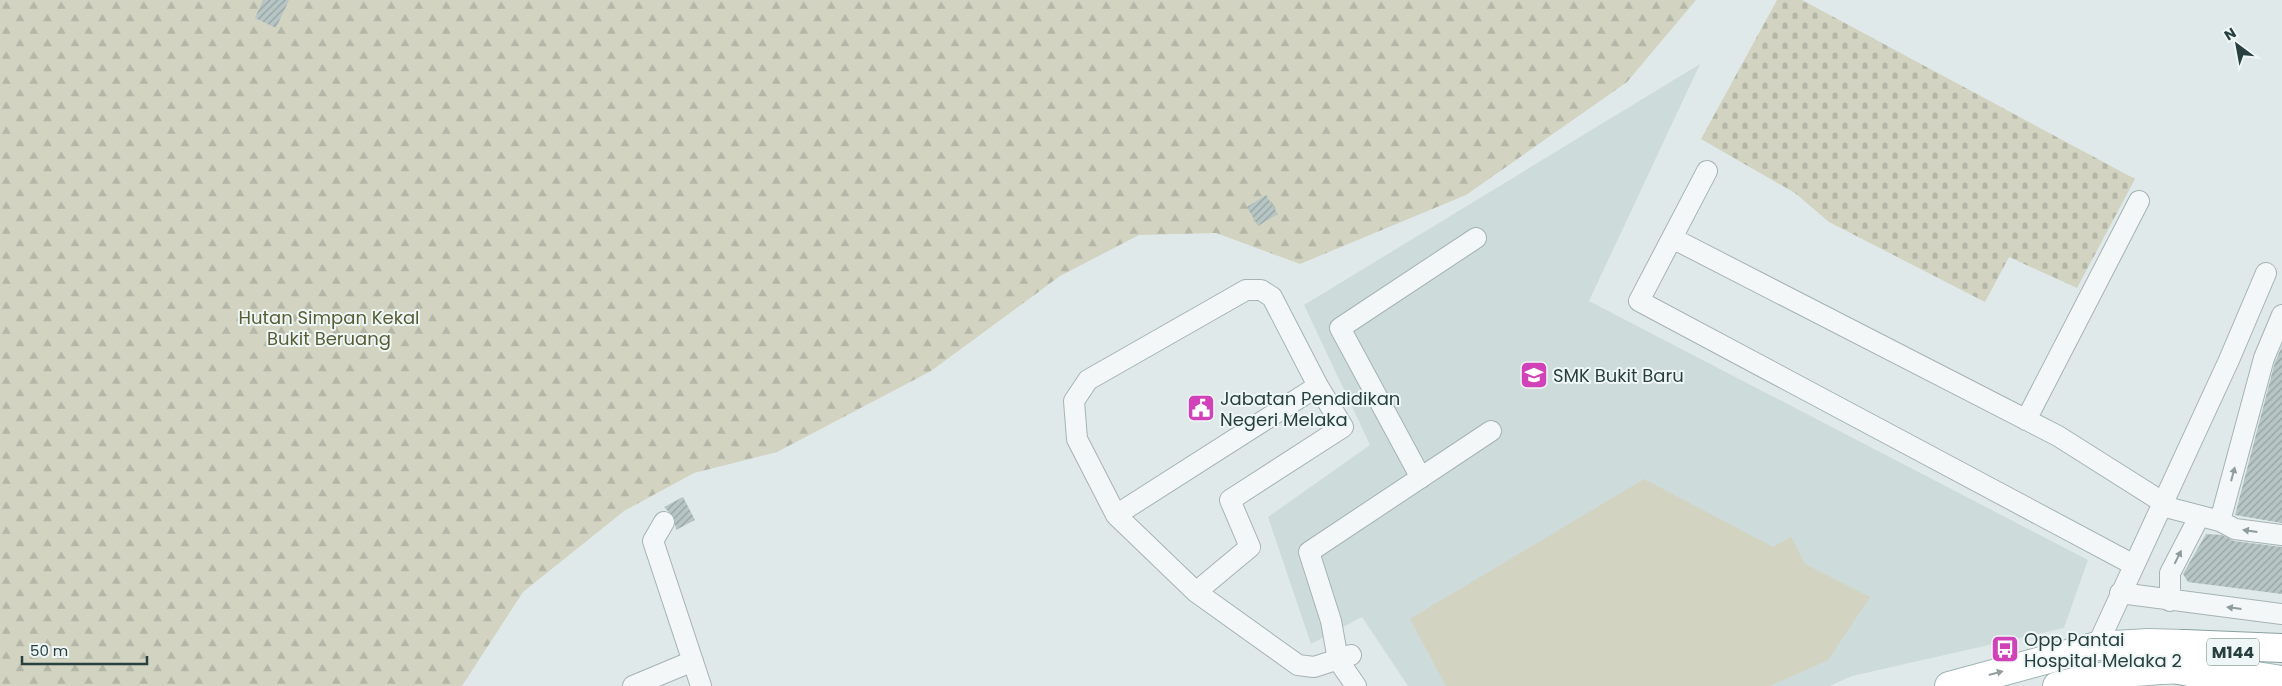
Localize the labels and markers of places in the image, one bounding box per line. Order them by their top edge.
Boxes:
school or university icon: SMK Bukit Baru [1519,360,1549,390]
place label: SMK Bukit Baru [1553,363,1684,388]
place label: Jabatan Pendidikan Negeri Melaka [1220,386,1400,432]
public building icon: Jabatan Pendidikan Negeri Melaka [1186,393,1216,423]
place label: Opp Pantai Hospital Melaka 2 [2024,627,2182,673]
bus stop icon: Opp Pantai Hospital Melaka 2 [1990,634,2020,664]

